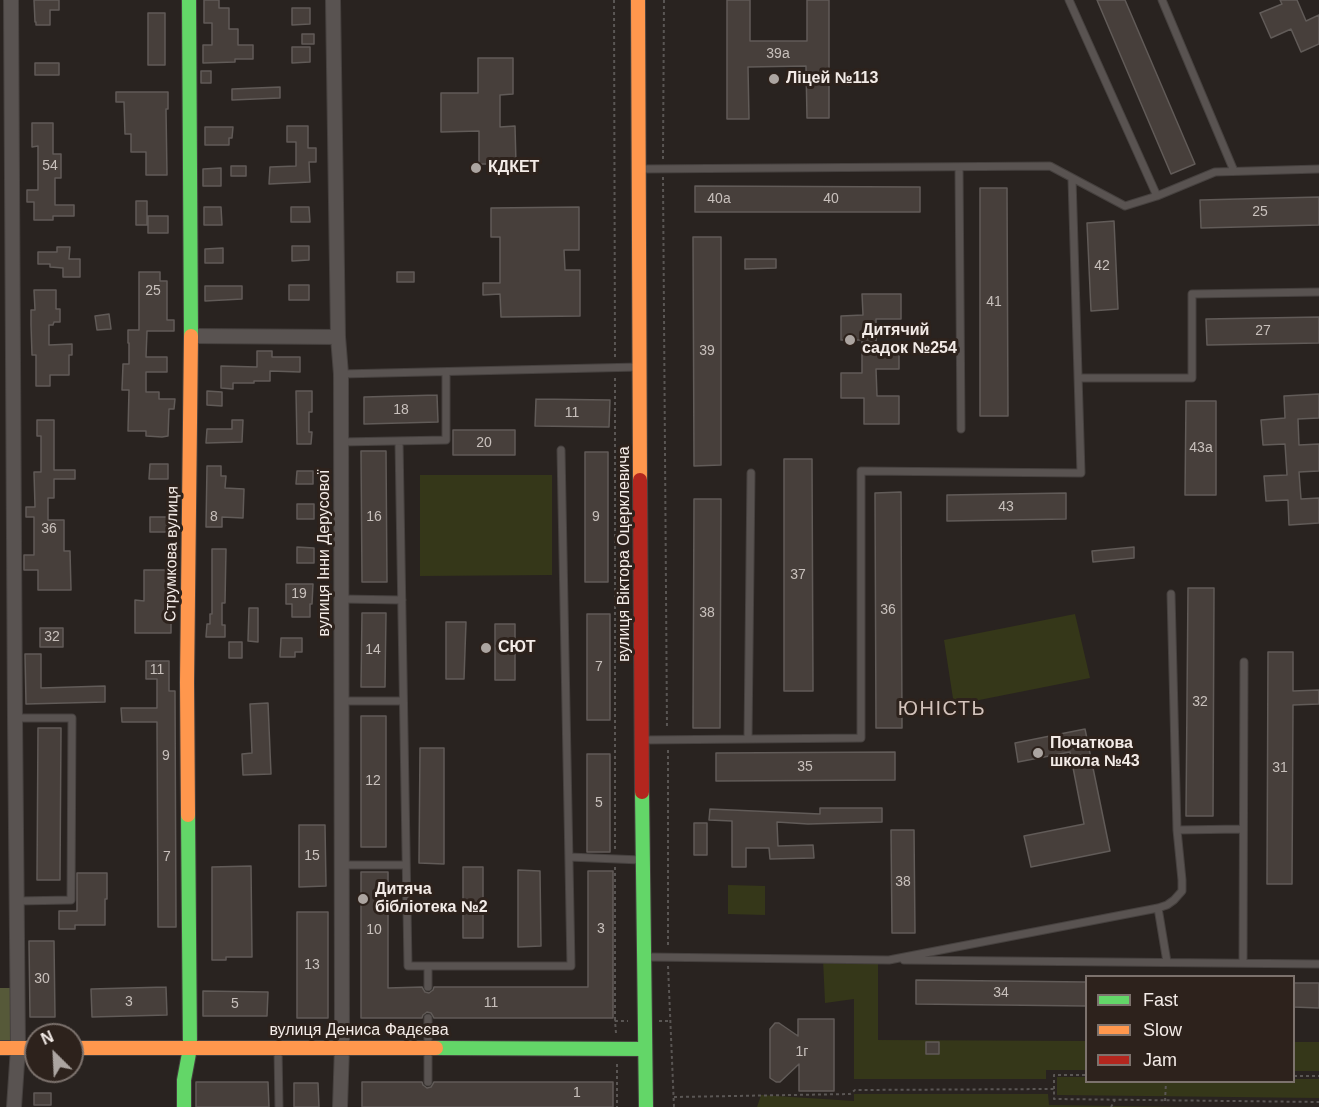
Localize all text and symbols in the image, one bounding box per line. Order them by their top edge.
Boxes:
house number: 39а [766,46,790,62]
place label: Ліцей №113 [786,69,878,89]
marker: Ліцей №113 [767,72,781,86]
house number: 54 [42,158,58,174]
place label: КДКЕТ [488,158,539,178]
marker: КДКЕТ [469,161,483,175]
house number: 40а [707,191,731,207]
house number: 40 [823,191,839,207]
house number: 25 [1252,204,1268,220]
house number: 42 [1094,258,1110,274]
house number: 25 [145,283,161,299]
house number: 41 [986,294,1002,310]
place label: Дитячий садок №254 [862,321,957,359]
house number: 27 [1255,323,1271,339]
marker: Дитячий садок №254 [843,333,857,347]
house number: 39 [699,343,715,359]
house number: 18 [393,402,409,418]
house number: 11 [565,405,579,421]
house number: 20 [476,435,492,451]
house number: 43а [1189,440,1213,456]
street label: вулиця Віктора Оцерклевича [615,446,635,662]
street label: вулиця Інни Дерусової [315,470,335,636]
street label: Струмкова вулиця [161,486,183,622]
house number: 43 [998,499,1014,515]
house number: 8 [210,509,218,525]
house number: 16 [366,509,382,525]
house number: 9 [592,509,600,525]
house number: 36 [41,521,57,537]
house number: 37 [790,567,806,583]
house number: 19 [291,586,307,602]
house number: 36 [880,602,896,618]
house number: 38 [699,605,715,621]
house number: 32 [44,629,60,645]
place label: СЮТ [498,638,535,658]
marker: СЮТ [479,641,493,655]
house number: 14 [365,642,381,658]
house number: 7 [595,659,603,675]
house number: 11 [150,662,164,678]
house number: 32 [1192,694,1208,710]
district label: ЮНІСТЬ [898,697,986,721]
place label: Початкова школа №43 [1050,734,1140,772]
marker: Початкова школа №43 [1031,746,1045,760]
house number: 9 [162,748,170,764]
house number: 35 [797,759,813,775]
house number: 31 [1272,760,1288,776]
house number: 12 [365,773,381,789]
house number: 5 [595,795,603,811]
house number: 15 [304,848,320,864]
house number: 7 [163,849,171,865]
house number: 38 [895,874,911,890]
place label: Дитяча бібліотека №2 [375,880,488,918]
marker: Дитяча бібліотека №2 [356,892,370,906]
house number: 3 [597,921,605,937]
house number: 10 [366,922,382,938]
house number: 13 [304,957,320,973]
house number: 30 [34,971,50,987]
legend [1085,975,1295,1083]
house number: 34 [993,985,1009,1001]
text: Fast [1143,990,1178,1010]
house number: 3 [125,994,133,1010]
house number: 11 [484,995,498,1011]
house number: 5 [231,996,239,1012]
text: Slow [1143,1020,1182,1040]
street label: вулиця Дениса Фадєєва [269,1021,449,1041]
north arrow [24,1023,84,1083]
text: N [39,1028,56,1048]
house number: 1г [796,1044,808,1060]
text: Jam [1143,1050,1177,1070]
house number: 1 [573,1085,581,1101]

